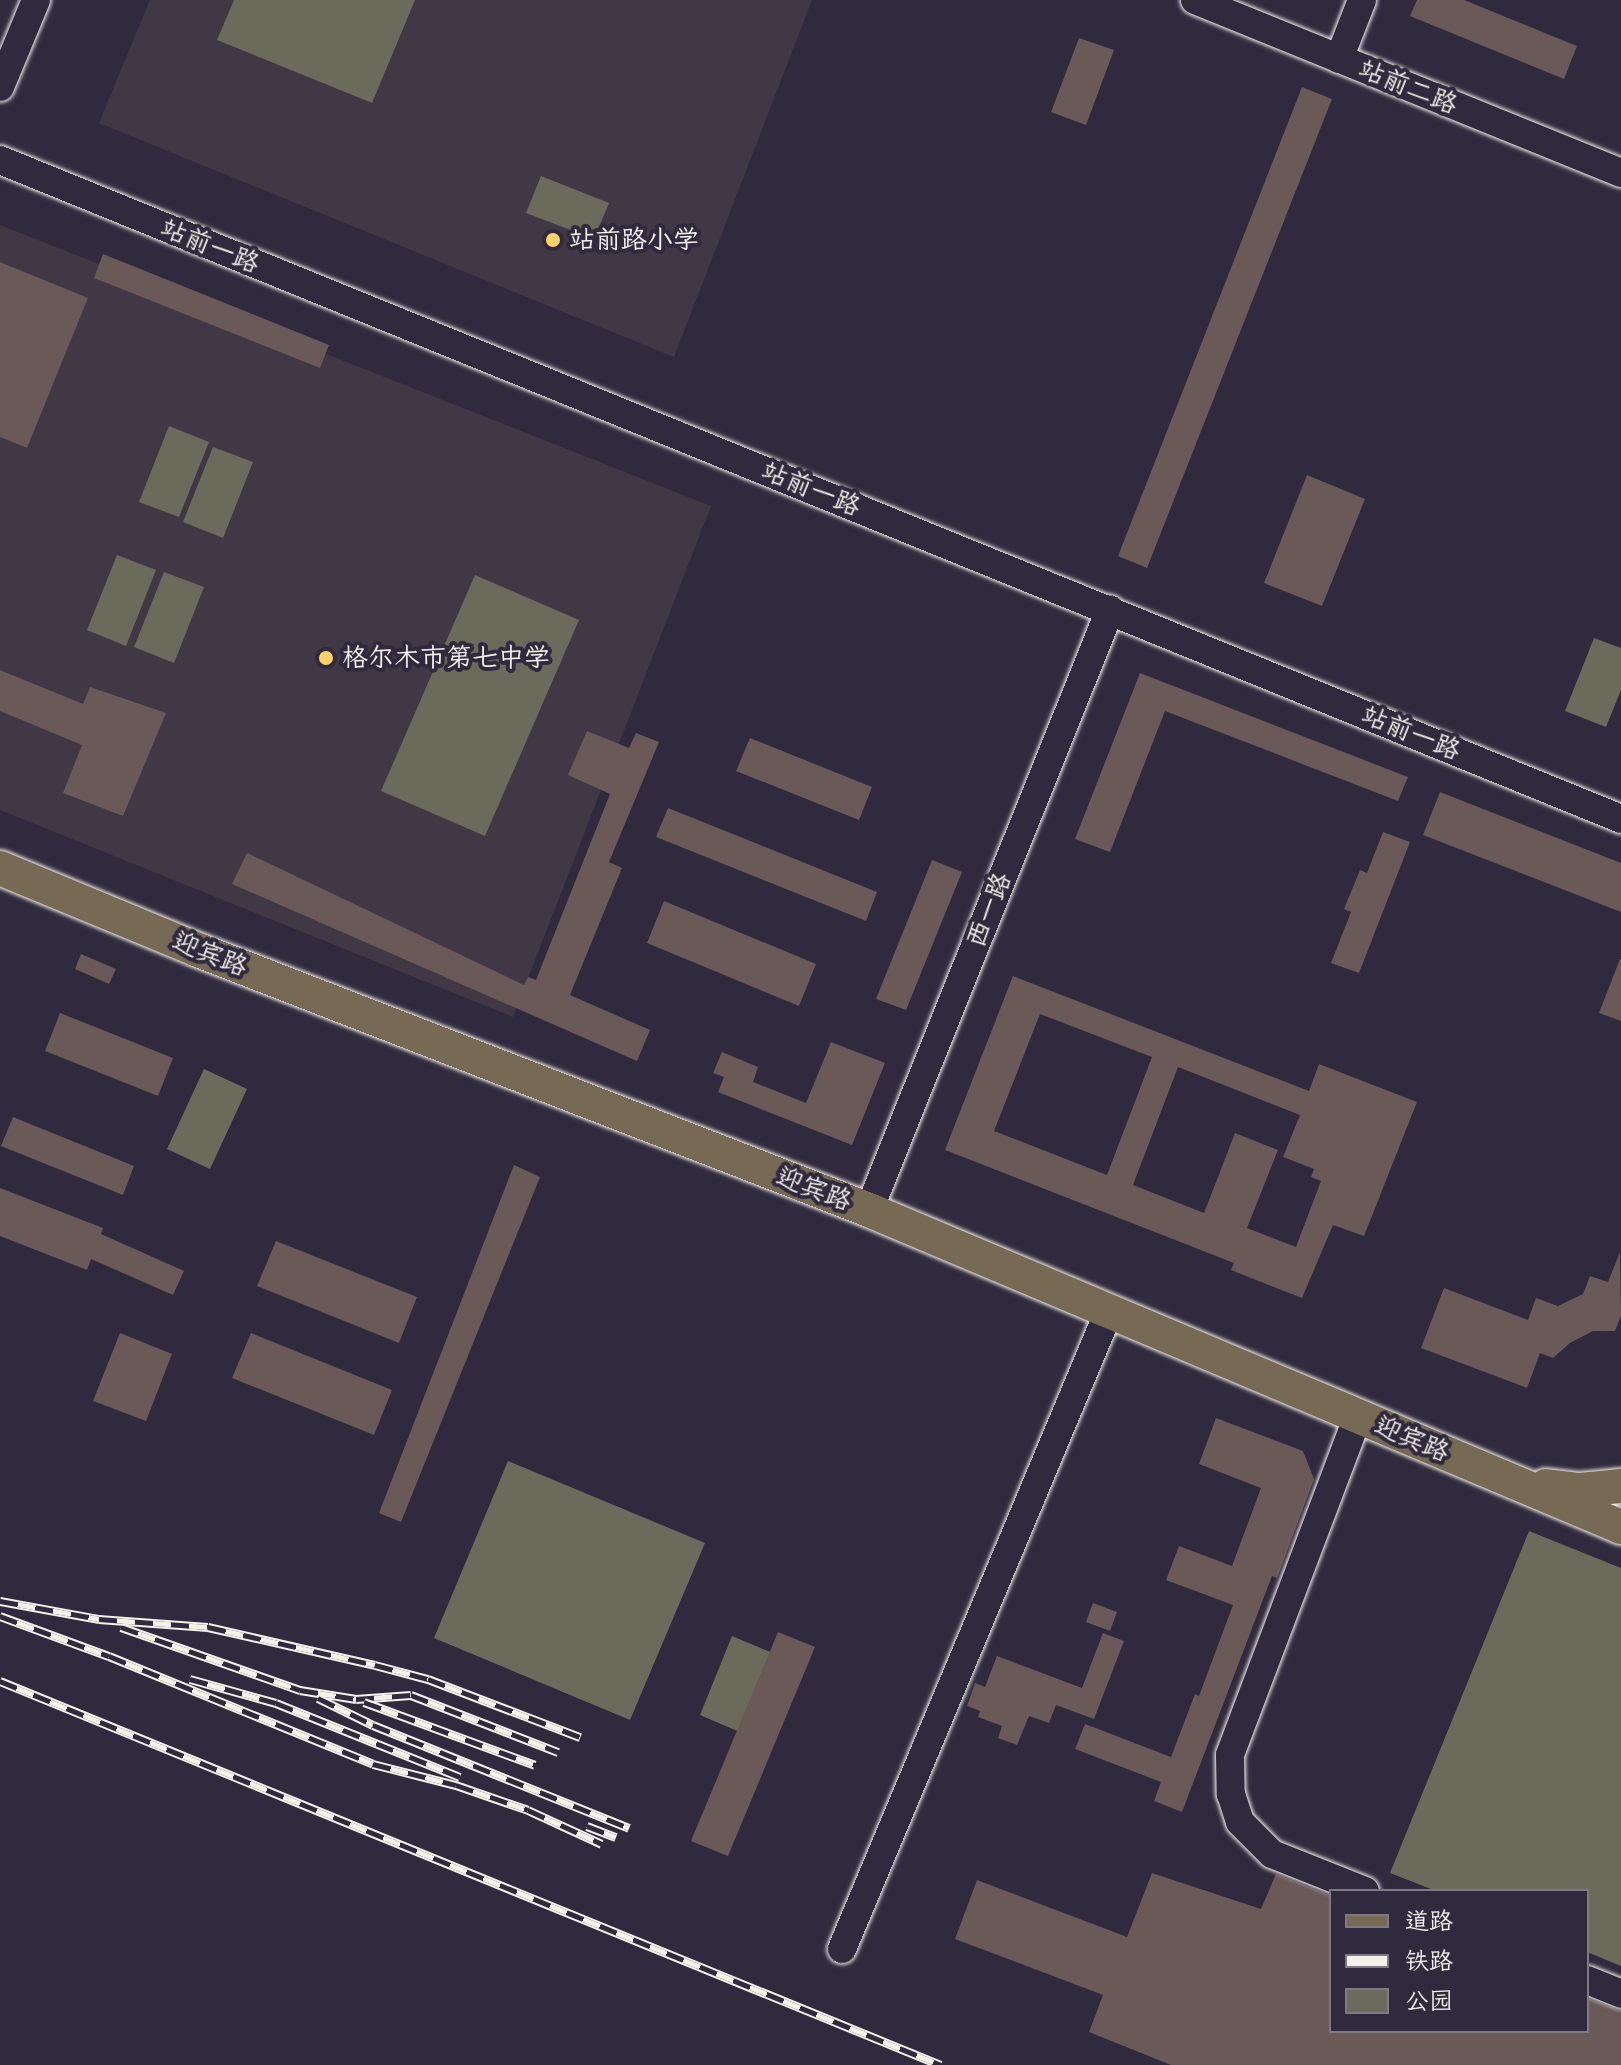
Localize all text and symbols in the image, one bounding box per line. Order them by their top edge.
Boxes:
street label: 站前二路 [1354,53,1462,121]
street label: 站前一路 [156,212,264,280]
place label: 站前路小学 [569,224,699,256]
marker: 站前路小学 [544,231,562,249]
street label: 站前一路 [757,455,865,523]
place label: 格尔木市第七中学 [342,642,550,674]
marker: 格尔木市第七中学 [317,649,335,667]
street label: 站前一路 [1357,699,1465,767]
street label: 西一路 [960,868,1018,952]
street label: 迎宾路 [168,925,252,983]
street label: 迎宾路 [772,1160,856,1218]
street label: 迎宾路 [1370,1409,1454,1469]
legend [1329,1889,1589,2033]
text: 道路 [1405,1900,1453,1942]
text: 铁路 [1405,1940,1453,1982]
text: 公园 [1405,1980,1453,2022]

